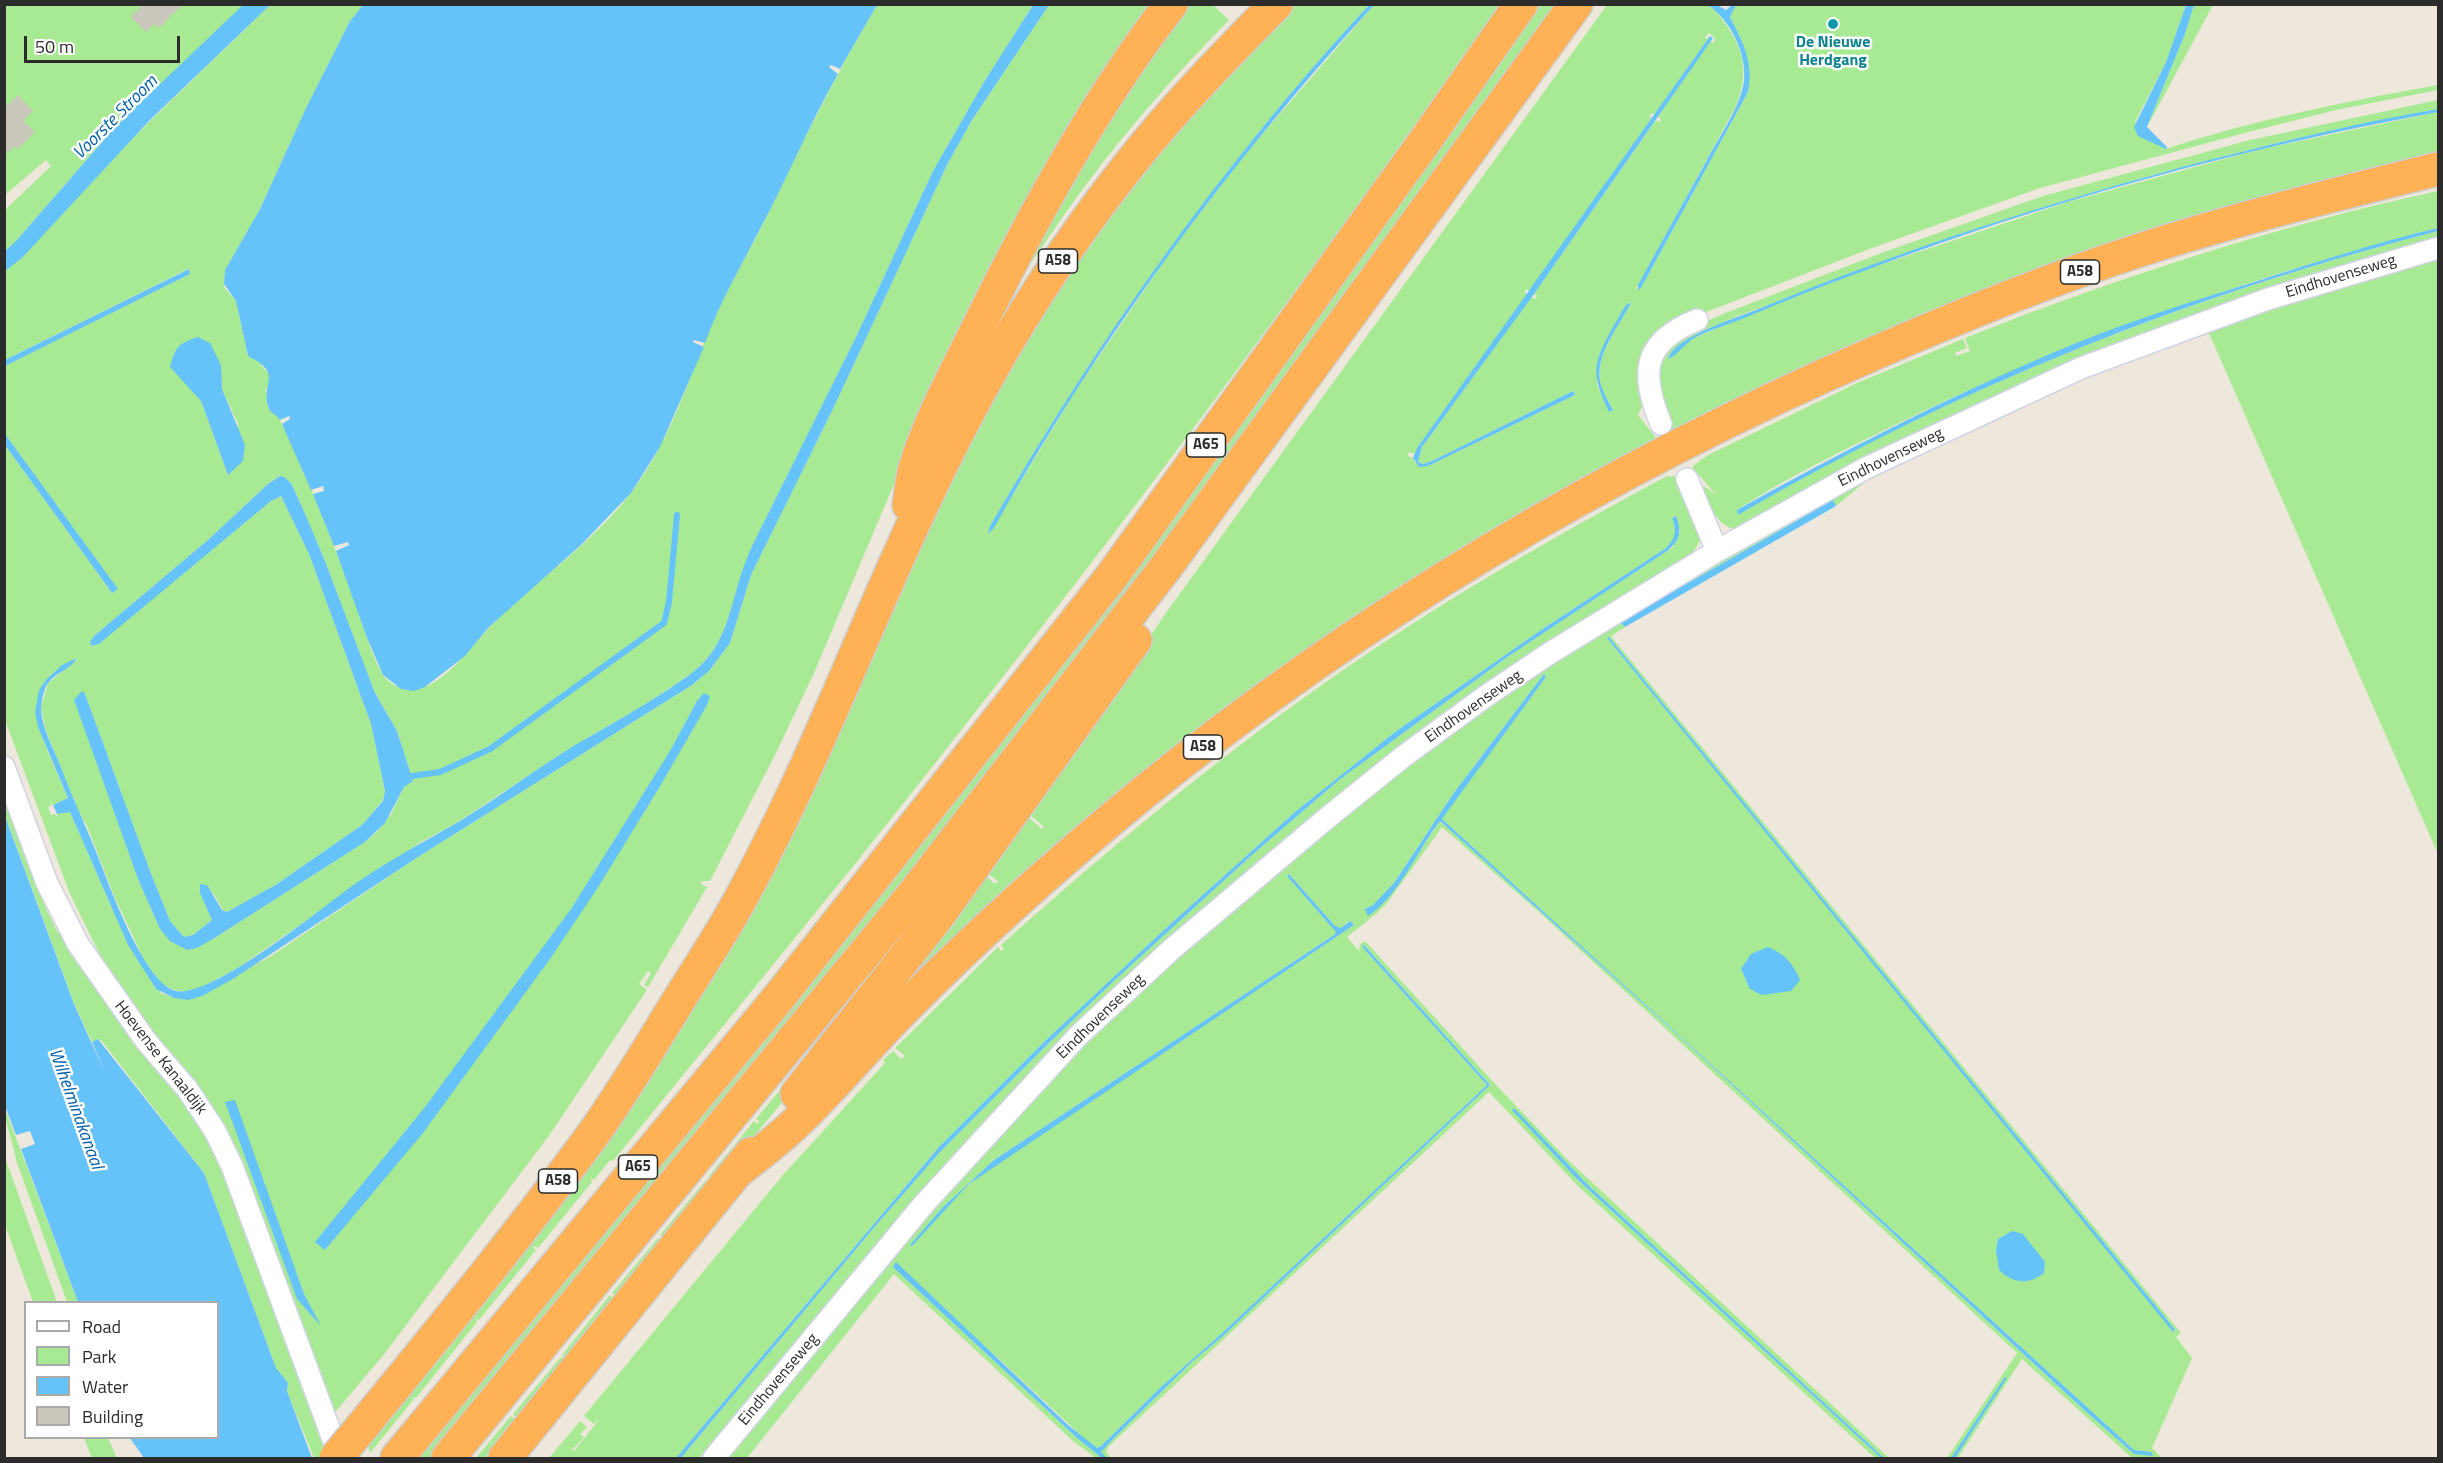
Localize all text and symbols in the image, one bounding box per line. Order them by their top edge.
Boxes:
marker: De Nieuwe Herdgang [1826,17,1840,31]
scale bar [27,24,183,62]
text: 50 m [35,33,74,60]
place label: De Nieuwe Herdgang [1796,33,1870,71]
water label: Voorste Stroom [69,71,163,165]
road number: A58 [1038,249,1078,273]
street label: Eindhovenseweg [2284,251,2398,303]
road number: A58 [2060,260,2100,284]
street label: Eindhovenseweg [1835,424,1947,492]
road number: A65 [1186,433,1226,457]
street label: Eindhovenseweg [1422,666,1526,748]
road number: A58 [1184,735,1222,759]
street label: Eindhovenseweg [1053,970,1149,1064]
street label: Hoevense Kanaaldijk [110,997,210,1119]
water label: Wilhelminakanaal [43,1046,107,1172]
road number: A65 [618,1155,658,1179]
road number: A58 [538,1169,578,1193]
legend [24,1301,219,1439]
text: Road [82,1313,121,1340]
street label: Eindhovenseweg [735,1330,823,1430]
text: Park [82,1343,116,1370]
text: Water [82,1373,128,1400]
text: Building [82,1403,143,1430]

